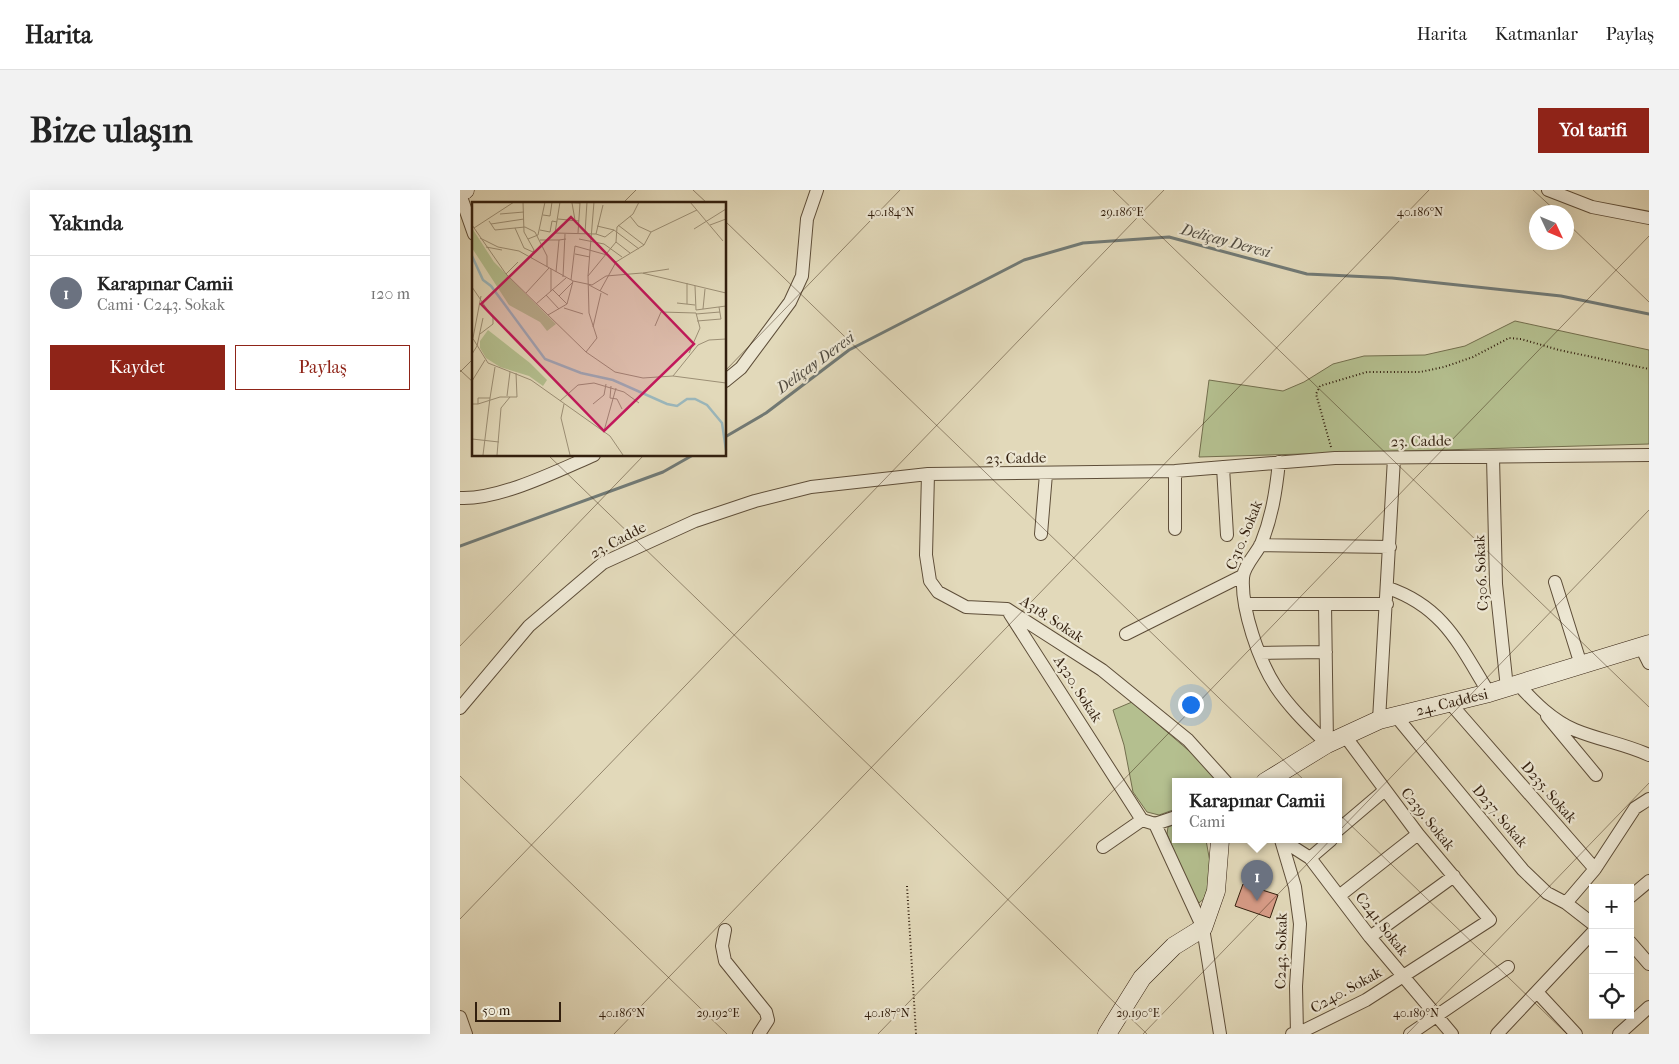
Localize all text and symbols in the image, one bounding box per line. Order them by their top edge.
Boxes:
text: Harita [25,21,92,49]
text: Harita [1417,24,1467,45]
text: Katmanlar [1495,24,1578,45]
text: Paylaş [1606,24,1654,45]
button: Yol tarifi [1538,108,1649,153]
text: Bize ulaşın [30,110,193,151]
inset map [472,202,726,456]
text: 40.184°N [868,205,914,219]
text: 29.186°E [1100,205,1144,219]
text: 40.186°N [1397,205,1443,219]
north arrow [1529,205,1574,250]
text: Yakında [50,211,123,235]
water label: Deliçay Deresi [1178,219,1274,262]
text: Karapınar Camii [97,273,233,295]
text: 1 [63,284,69,303]
text: 120 m [371,284,410,303]
text: Cami · C243. Sokak [97,295,225,314]
water label: Deliçay Deresi [772,327,859,398]
button: Kaydet [50,345,225,390]
button: Paylaş [235,345,410,390]
street label: 23. Cadde [1390,431,1452,451]
street label: 23. Cadde [985,448,1047,468]
street label: C310. Sokak [1222,497,1266,572]
street label: 23. Cadde [587,518,650,562]
street label: C306. Sokak [1470,534,1492,612]
street label: A318. Sokak [1016,591,1088,646]
street label: A320. Sokak [1049,652,1106,726]
street label: 24. Caddesi [1414,684,1490,720]
your location [1178,692,1204,718]
street label: D235. Sokak [1517,758,1581,827]
popup [1172,778,1342,843]
street label: D237. Sokak [1469,781,1531,851]
street label: C239. Sokak [1397,784,1459,854]
text: Karapınar Camii [1189,790,1325,812]
text: Cami [1189,812,1225,831]
pin: 1 [1241,860,1273,901]
map controls [1589,884,1634,1019]
button: + [1589,884,1634,929]
street label: C241. Sokak [1352,889,1413,960]
street label: C243. Sokak [1271,912,1291,989]
button: − [1589,929,1634,974]
street label: C240. Sokak [1307,963,1385,1017]
button: locate [1589,974,1634,1019]
scale bar [475,999,561,1022]
text: 50 m [482,1002,510,1019]
text: 40.186°N [599,1006,645,1020]
text: 29.192°E [696,1006,740,1020]
text: 40.187°N [864,1006,910,1020]
text: 29.190°E [1116,1006,1160,1020]
text: 40.189°N [1393,1006,1439,1020]

